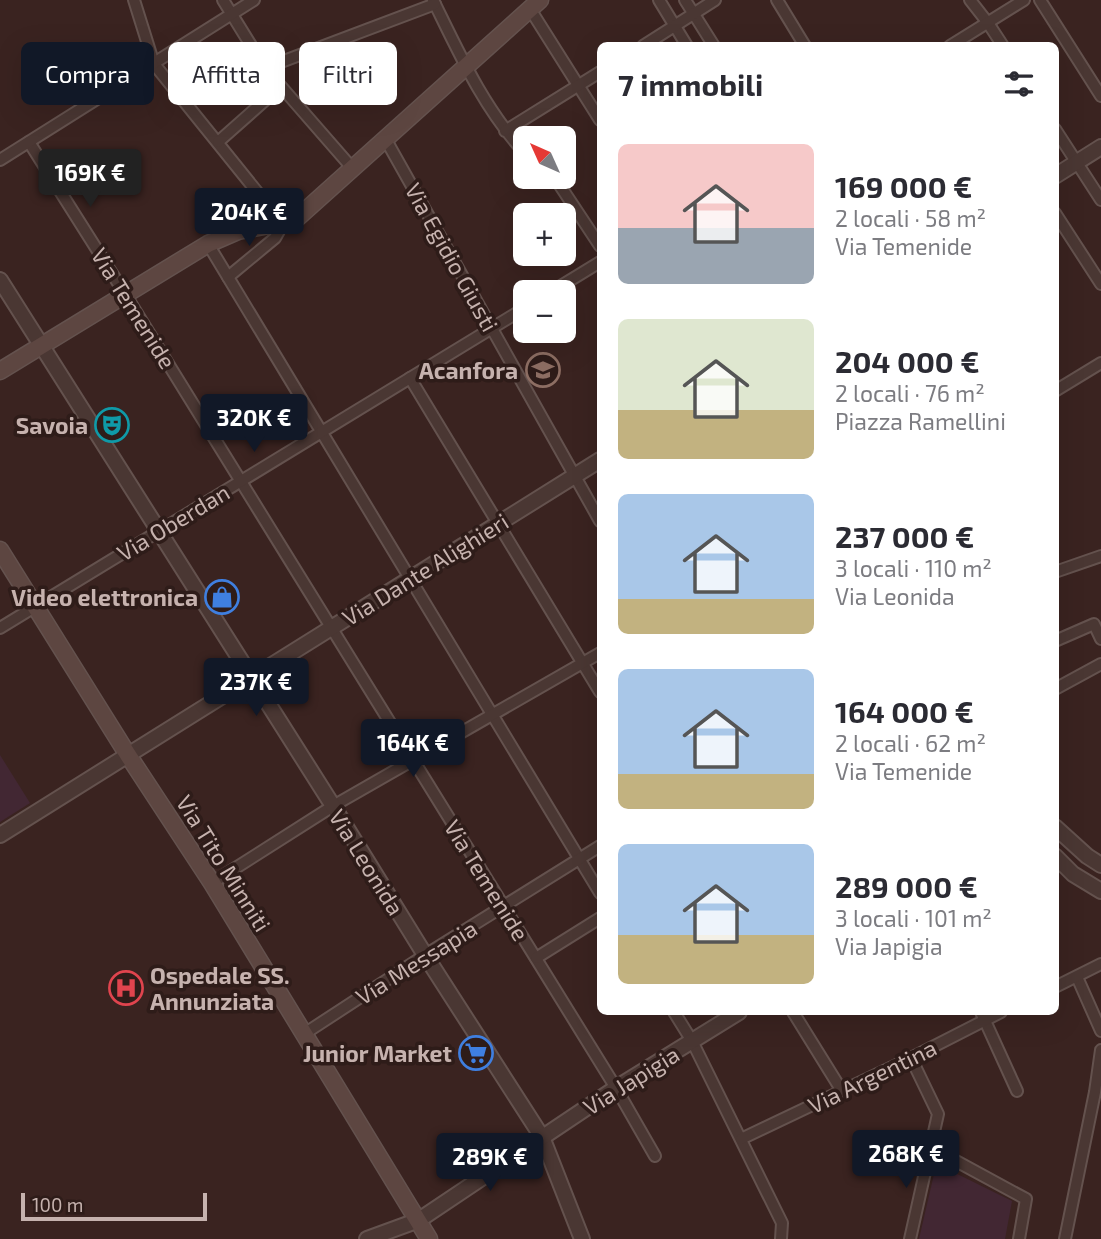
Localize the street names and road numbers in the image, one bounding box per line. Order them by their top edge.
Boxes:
street label: Via Egidio Giusti [400,178,504,336]
street label: Via Temenide [86,242,182,374]
street label: Via Oberdan [112,477,234,567]
street label: Via Dante Alighieri [337,507,513,631]
street label: Via Tito Minniti [171,790,277,936]
street label: Via Leonida [323,804,411,920]
street label: Via Temenide [439,814,535,946]
street label: Via Messapia [350,914,482,1010]
street label: Via Argentina [803,1033,941,1119]
street label: Via Japigia [578,1040,684,1120]

